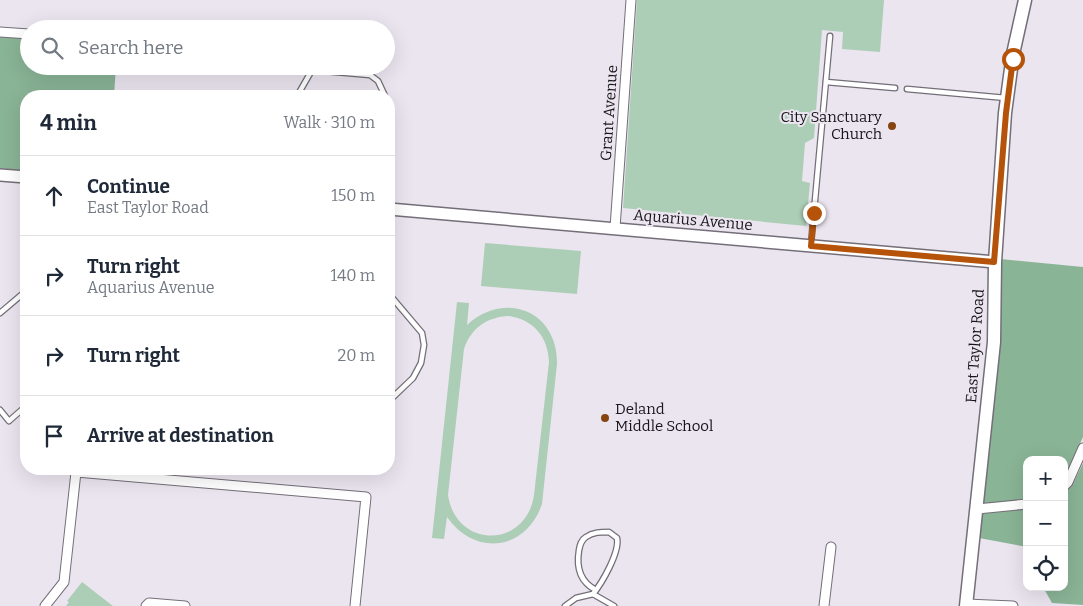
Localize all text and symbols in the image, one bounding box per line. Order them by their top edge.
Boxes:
search box [20,20,395,75]
icon: search [38,34,66,62]
text: Search here [78,36,183,59]
route start [1002,48,1025,71]
street label: Grant Avenue [597,64,621,162]
place label: City Sanctuary Church [781,108,883,143]
text: 4 min [40,110,97,136]
text: Walk · 310 m [283,113,375,132]
marker: City Sanctuary Church [886,120,898,132]
text: Continue [87,175,170,198]
icon: ahead [40,182,68,210]
text: 150 m [331,186,375,205]
text: East Taylor Road [87,198,209,217]
route end [803,202,826,225]
street label: Aquarius Avenue [633,206,753,234]
text: Turn right [87,255,180,278]
icon: right [40,262,68,290]
text: 140 m [330,266,375,285]
text: Aquarius Avenue [87,278,215,297]
street label: East Taylor Road [962,288,988,404]
icon: right [40,342,68,370]
text: Turn right [87,344,180,367]
text: 20 m [338,346,375,365]
place label: Deland Middle School [615,400,713,435]
marker: Deland Middle School [599,412,611,424]
icon: arrive [40,422,68,450]
text: Arrive at destination [87,424,274,447]
map controls [1023,456,1068,591]
button: + [1023,456,1068,501]
button: − [1023,501,1068,546]
button: locate [1023,546,1068,591]

